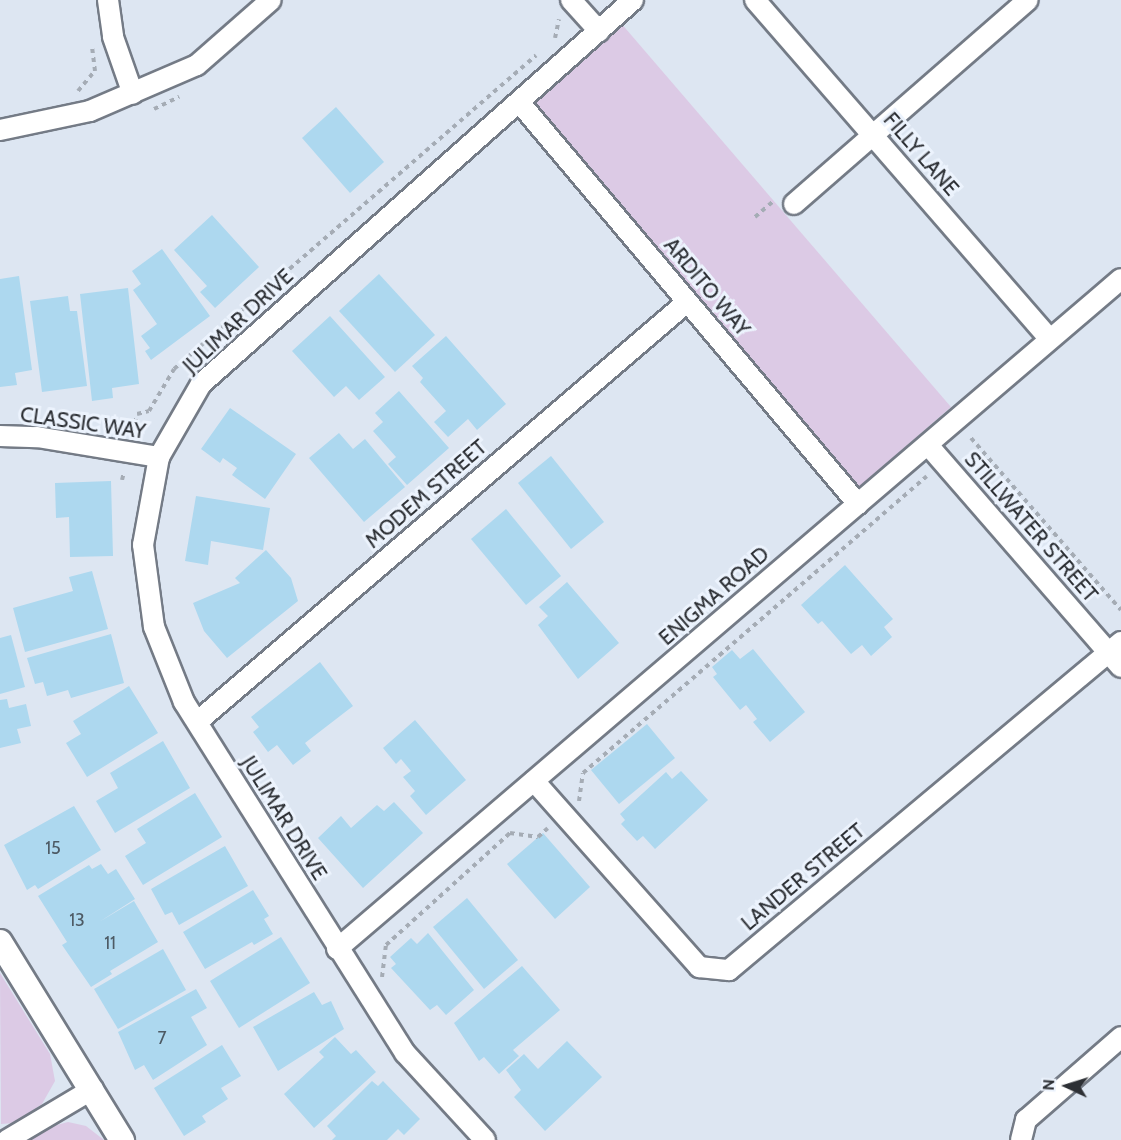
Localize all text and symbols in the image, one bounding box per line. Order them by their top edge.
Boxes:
street label: FILLY LANE [878,107,964,201]
street label: ARDITO WAY [659,233,755,341]
street label: JULIMAR DRIVE [178,264,298,378]
street label: CLASSIC WAY [19,402,147,444]
street label: MODEM STREET [360,435,492,553]
street label: STILLWATER STREET [959,447,1103,607]
street label: ENIGMA ROAD [654,541,774,651]
street label: JULIMAR DRIVE [236,751,332,885]
street label: LANDER STREET [736,818,870,936]
house number: 15 [45,837,61,859]
house number: 13 [69,909,85,931]
house number: 11 [104,932,116,954]
house number: 7 [157,1027,167,1049]
north arrow [1037,1056,1097,1116]
text: N [1039,1078,1058,1091]

